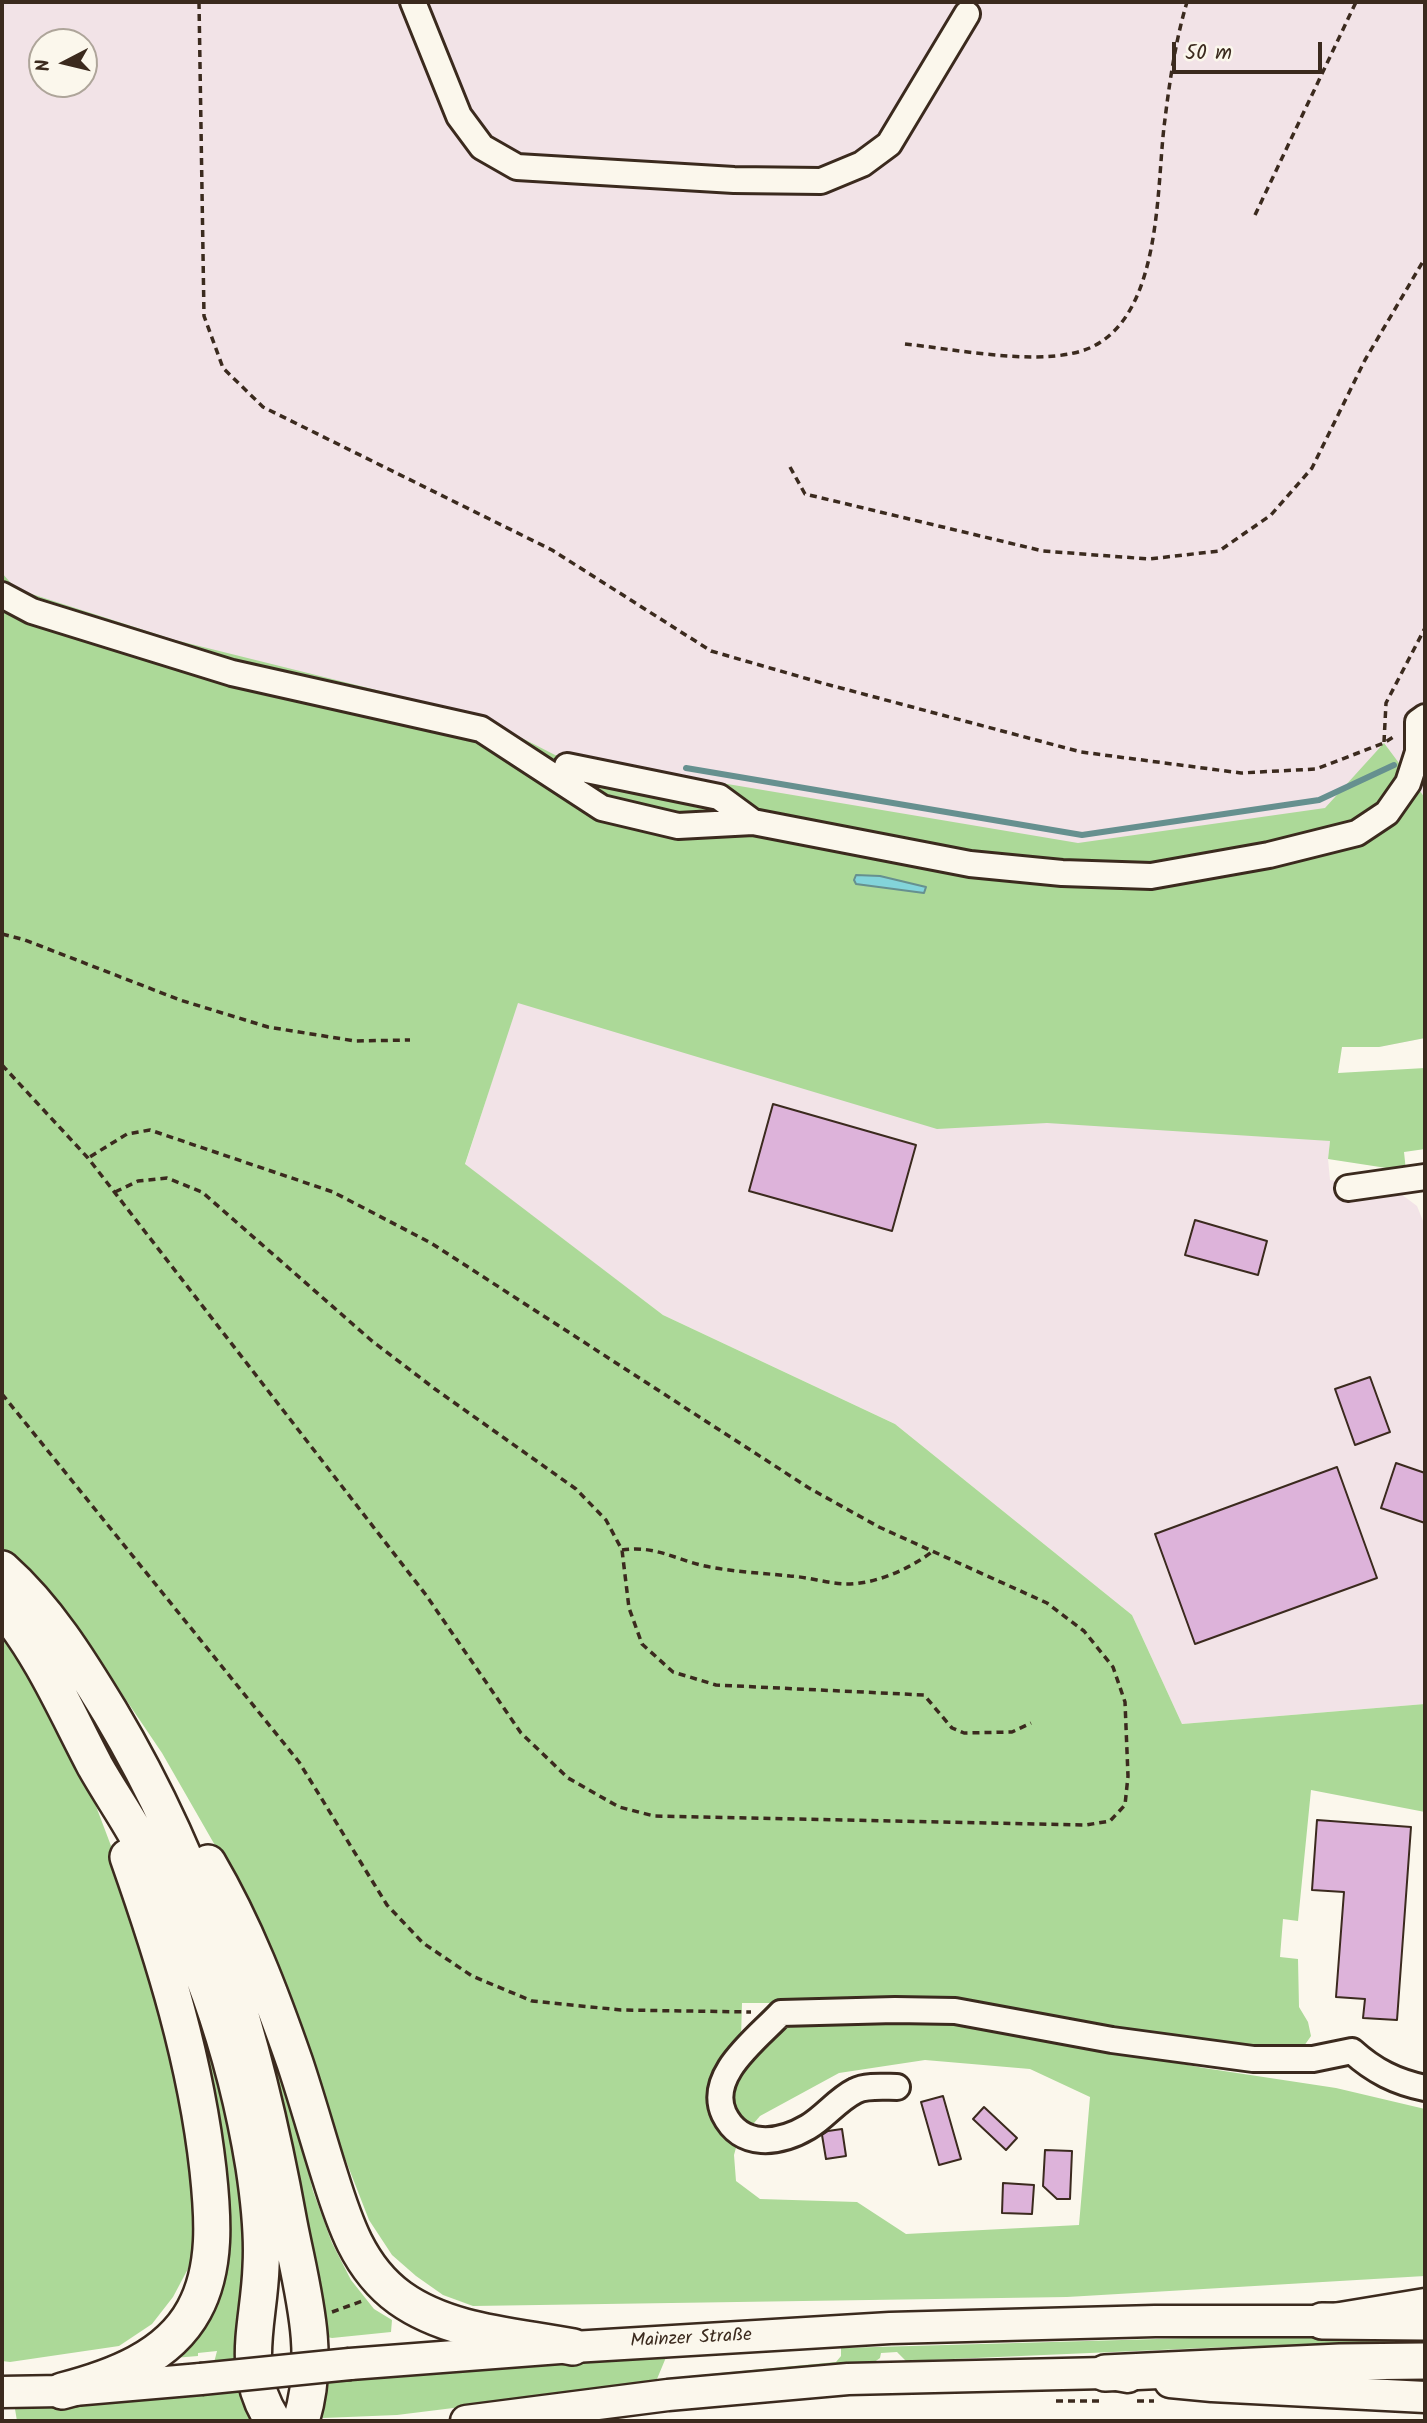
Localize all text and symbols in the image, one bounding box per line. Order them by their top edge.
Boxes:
north arrow [28,28,98,98]
scale bar [1175,28,1326,72]
text: 50 m [1185,37,1232,70]
text: N [29,58,60,73]
street label: Mainzer Straße [630,2325,752,2355]

